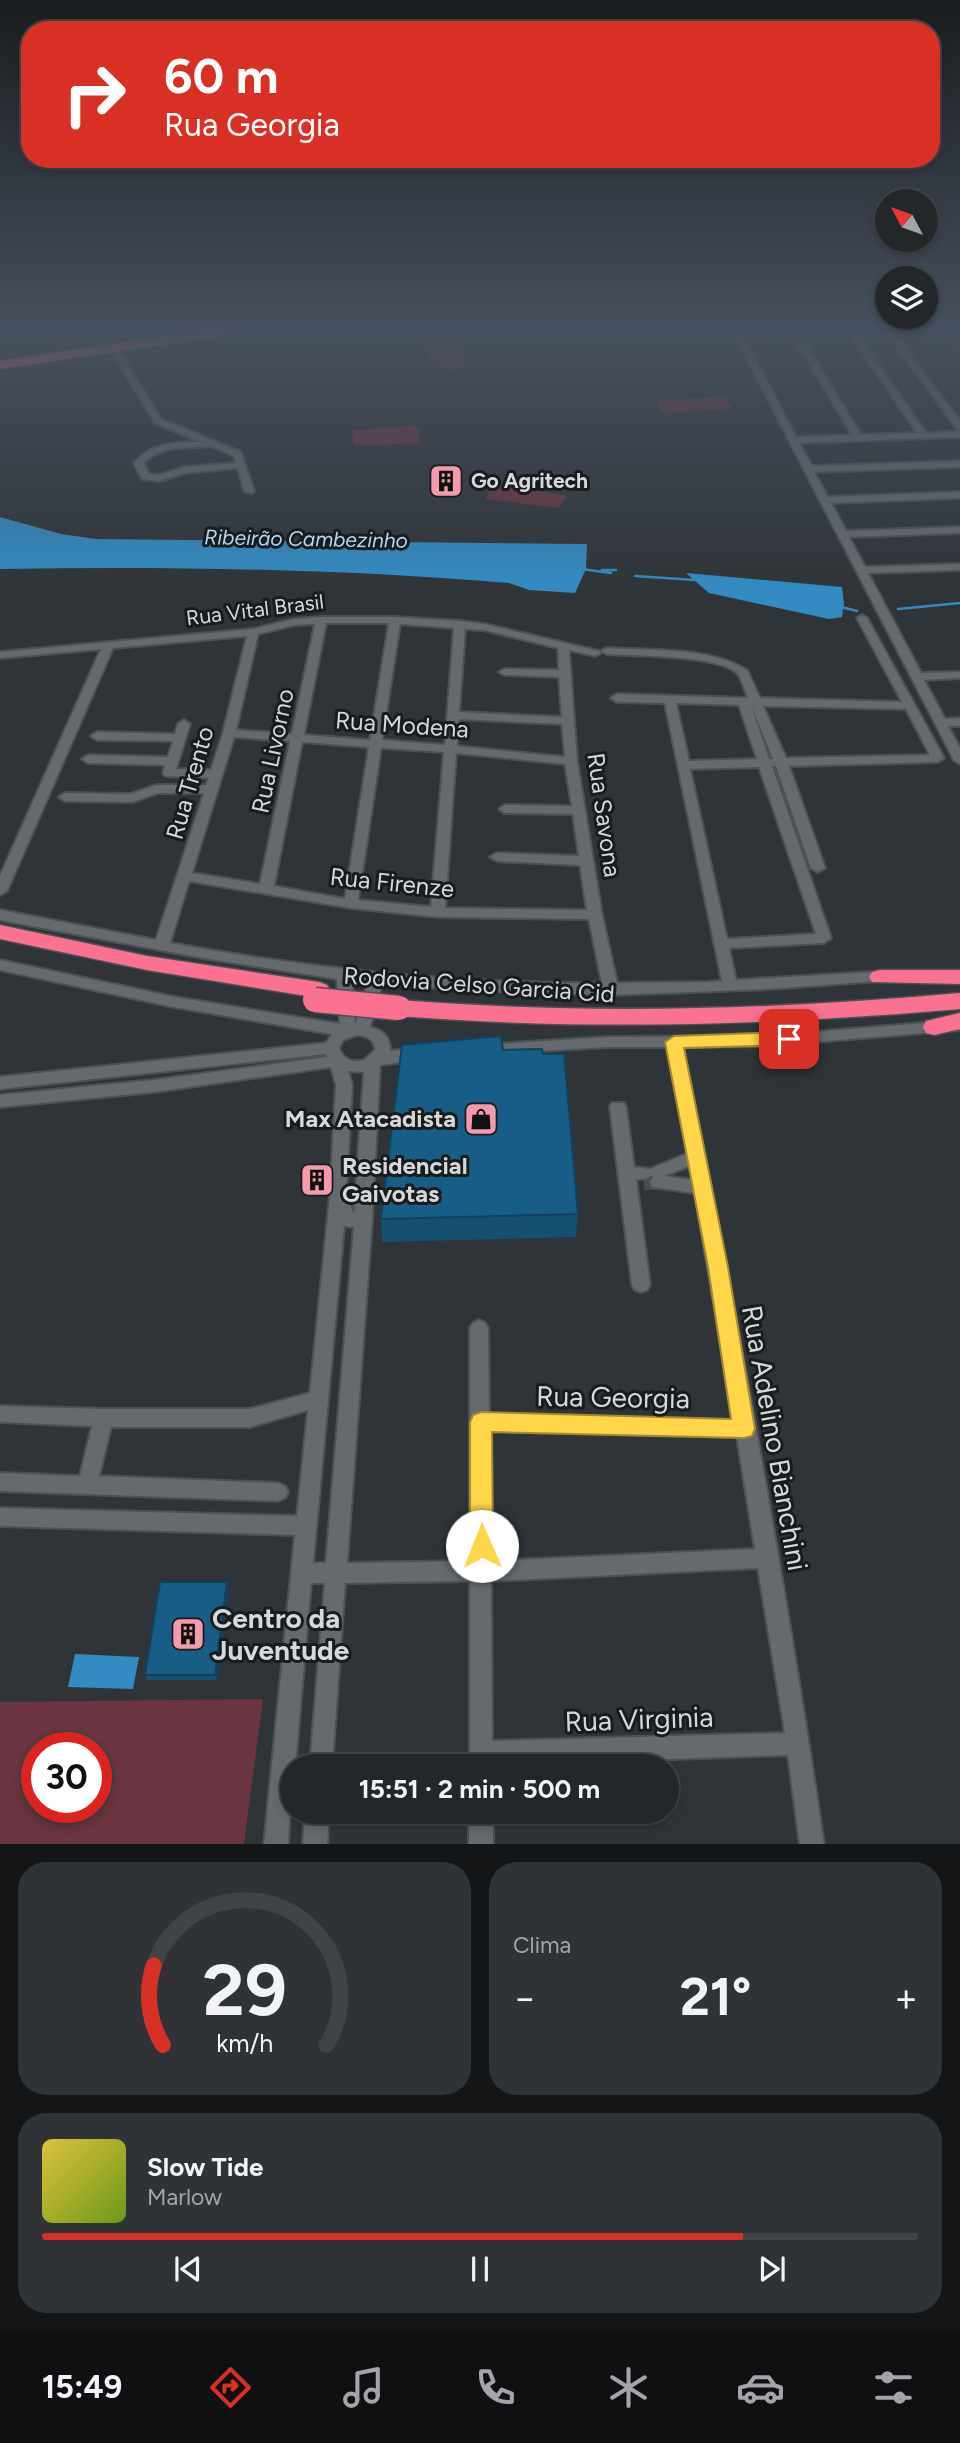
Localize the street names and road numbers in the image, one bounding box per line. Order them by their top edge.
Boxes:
street label: Rua Vital Brasil [185,589,325,630]
street label: Rua Livorno [245,686,300,816]
street label: Rua Modena [334,705,470,744]
street label: Rua Trento [160,723,219,843]
street label: Rua Savona [581,751,628,879]
street label: Rua Firenze [329,862,456,903]
street label: Rodovia Celso Garcia Cid [342,961,616,1008]
street label: Rua Adelino Bianchini [735,1303,815,1573]
street label: Rua Georgia [536,1379,690,1415]
street label: Rua Virginia [564,1699,714,1739]

